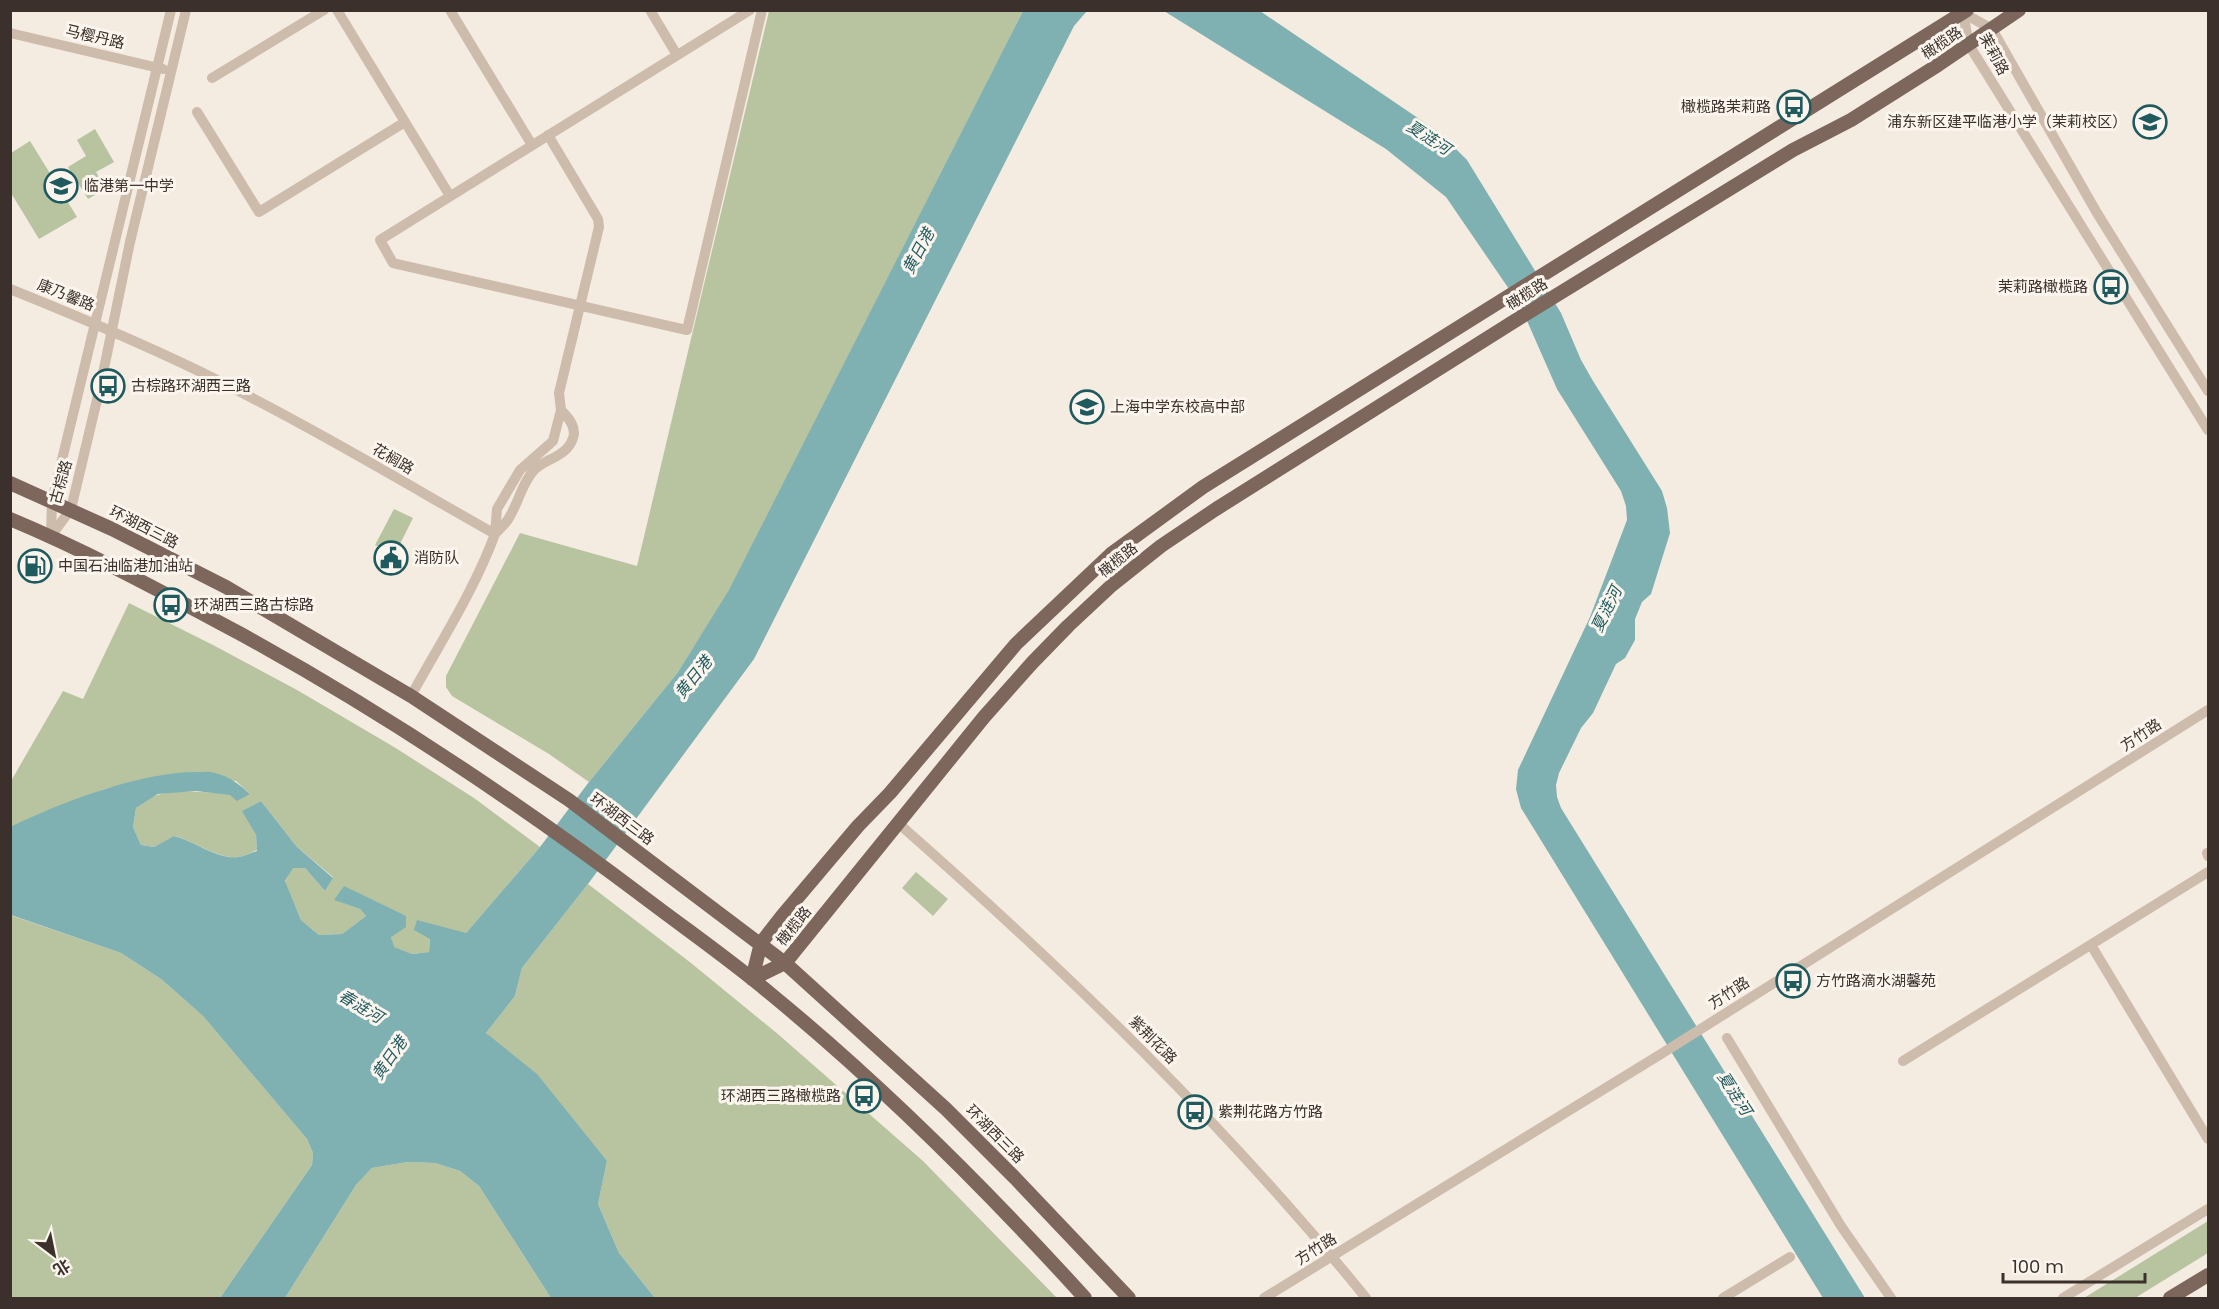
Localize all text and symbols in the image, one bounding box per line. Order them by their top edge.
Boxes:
street label: 马樱丹路 [64,20,127,53]
street label: 橄榄路 [1917,21,1966,64]
street label: 茉莉路 [1975,29,2014,79]
bus stop icon: 橄榄路茉莉路 [1776,89,1812,125]
place label: 橄榄路茉莉路 [1681,96,1771,117]
school or university icon: 浦东新区建平临港小学（茉莉校区） [2132,104,2168,140]
place label: 浦东新区建平临港小学（茉莉校区） [1887,111,2127,132]
water label: 夏涟河 [1402,115,1458,162]
school or university icon: 临港第一中学 [43,168,79,204]
place label: 临港第一中学 [84,175,174,196]
water label: 黄日港 [897,223,941,278]
bus stop icon: 茉莉路橄榄路 [2093,269,2129,305]
street label: 橄榄路 [1502,273,1551,314]
street label: 康乃馨路 [34,274,98,316]
place label: 茉莉路橄榄路 [1998,276,2088,297]
bus stop icon: 古棕路环湖西三路 [90,368,126,404]
place label: 古棕路环湖西三路 [131,375,251,396]
school or university icon: 上海中学东校高中部 [1069,389,1105,425]
place label: 上海中学东校高中部 [1110,396,1245,417]
street label: 花榈路 [369,438,418,479]
street label: 古棕路 [44,457,77,506]
street label: 环湖西三路 [106,500,182,553]
street label: 橄榄路 [1094,537,1142,582]
public building icon: 消防队 [373,540,409,576]
place label: 消防队 [414,547,459,568]
fuel station icon: 中国石油临港加油站 [17,548,53,584]
place label: 中国石油临港加油站 [58,555,193,576]
water label: 夏涟河 [1586,580,1629,636]
bus stop icon: 环湖西三路古棕路 [153,587,189,623]
place label: 环湖西三路古棕路 [194,594,314,615]
water label: 黄日港 [669,650,719,703]
street label: 方竹路 [2116,714,2165,756]
street label: 环湖西三路 [586,788,659,850]
street label: 橄榄路 [771,902,816,950]
bus stop icon: 方竹路滴水湖馨苑 [1775,963,1811,999]
place label: 方竹路滴水湖馨苑 [1816,970,1936,991]
street label: 方竹路 [1704,972,1753,1014]
water label: 春涟河 [334,984,390,1030]
street label: 紫荆花路 [1125,1011,1182,1068]
water label: 黄日港 [366,1030,414,1085]
water label: 夏涟河 [1712,1067,1759,1122]
bus stop icon: 环湖西三路橄榄路 [846,1078,882,1114]
place label: 环湖西三路橄榄路 [721,1085,841,1106]
bus stop icon: 紫荆花路方竹路 [1177,1094,1213,1130]
street label: 环湖西三路 [961,1100,1029,1168]
place label: 紫荆花路方竹路 [1218,1101,1323,1122]
north arrow [24,1225,84,1285]
street label: 方竹路 [1291,1228,1340,1269]
scale bar [2003,1246,2146,1284]
text: 北 [49,1253,75,1281]
text: 100 m [2012,1254,2064,1279]

